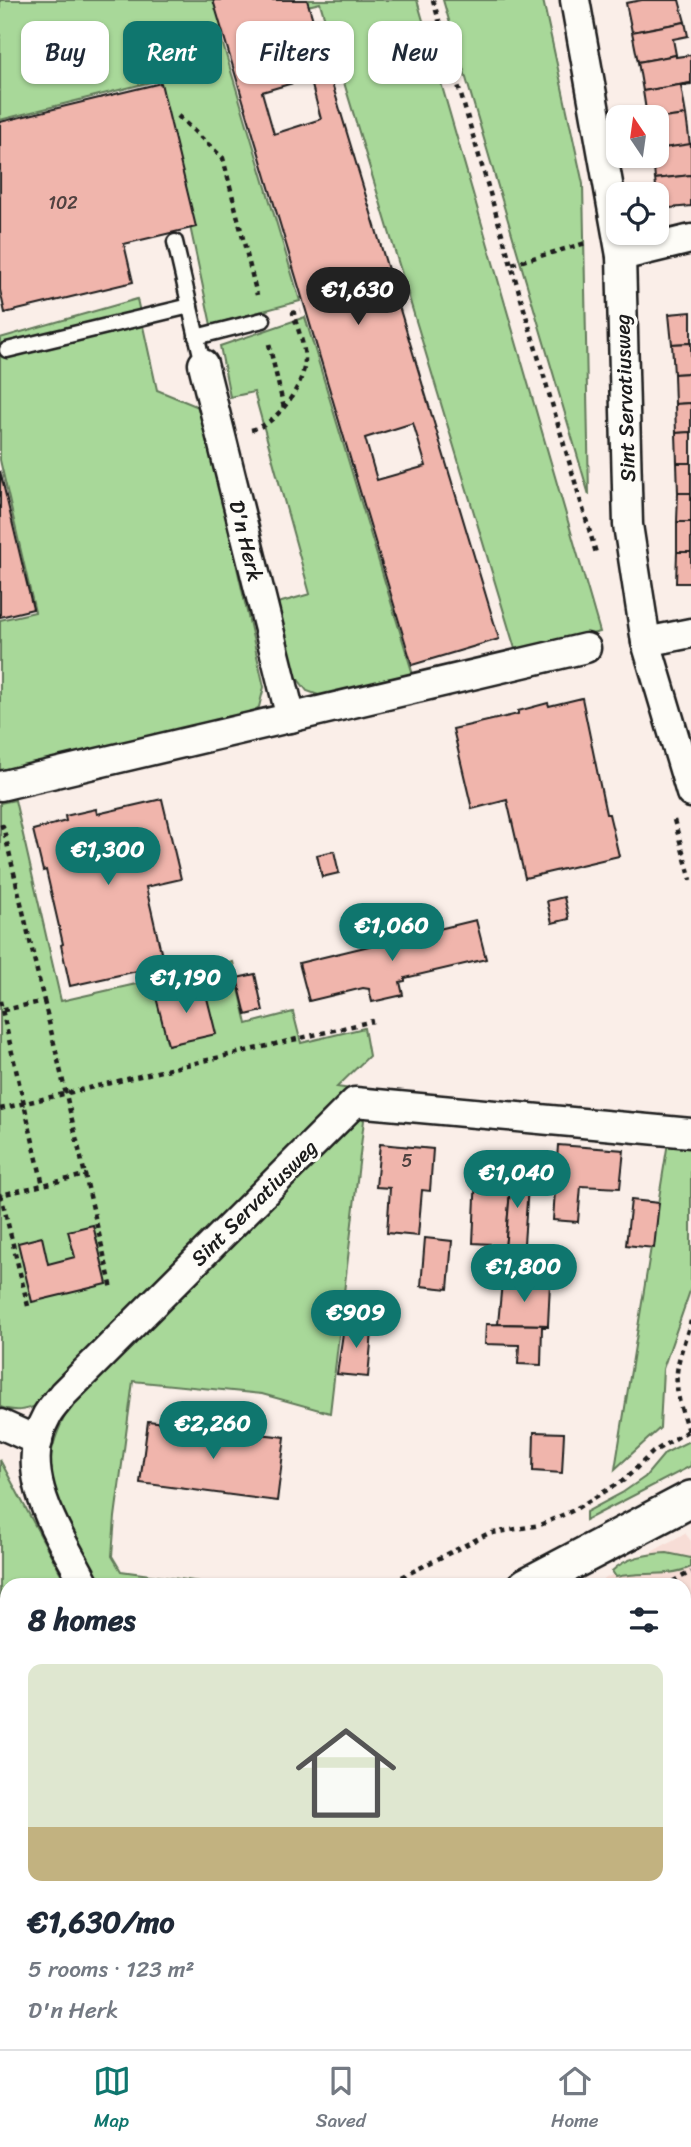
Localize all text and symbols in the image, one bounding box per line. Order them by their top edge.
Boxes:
chip: Buy [21,21,109,84]
chip: Rent [123,21,222,84]
chip: Filters [236,21,354,84]
chip: New [368,21,462,84]
north arrow [606,105,668,168]
map controls [606,105,669,245]
button: locate [606,182,669,245]
house number: 102 [48,187,78,219]
pin: €1,630 [301,268,415,327]
text: €1,630 [322,269,394,310]
street label: Sint Servatiusweg [603,313,647,483]
street label: D'n Herk [218,496,274,586]
pin: €1,300 [51,828,165,887]
text: €1,300 [71,829,145,870]
pin: €1,060 [335,904,449,963]
text: €1,060 [355,905,429,946]
pin: €1,190 [129,956,243,1015]
text: €1,190 [151,957,221,998]
street label: Sint Servatiusweg [181,1130,327,1276]
house number: 5 [402,1145,413,1177]
pin: €1,040 [460,1150,574,1210]
text: €1,040 [480,1152,554,1193]
pin: €1,800 [467,1244,581,1304]
text: €1,800 [487,1246,561,1287]
pin: €909 [315,1290,397,1350]
text: €909 [327,1292,385,1333]
pin: €2,260 [156,1402,270,1461]
text: €2,260 [175,1403,251,1444]
text: 8 homes [28,1593,136,1647]
icon: filters [625,1601,663,1639]
icon: home [283,1710,409,1836]
text: €1,630/mo [28,1895,175,1949]
text: 5 rooms · 123 m² [28,1949,195,1990]
text: D'n Herk [28,1990,119,2031]
tab: Map [93,2062,131,2137]
tab: Saved [316,2062,366,2137]
tab: Home [551,2062,598,2137]

